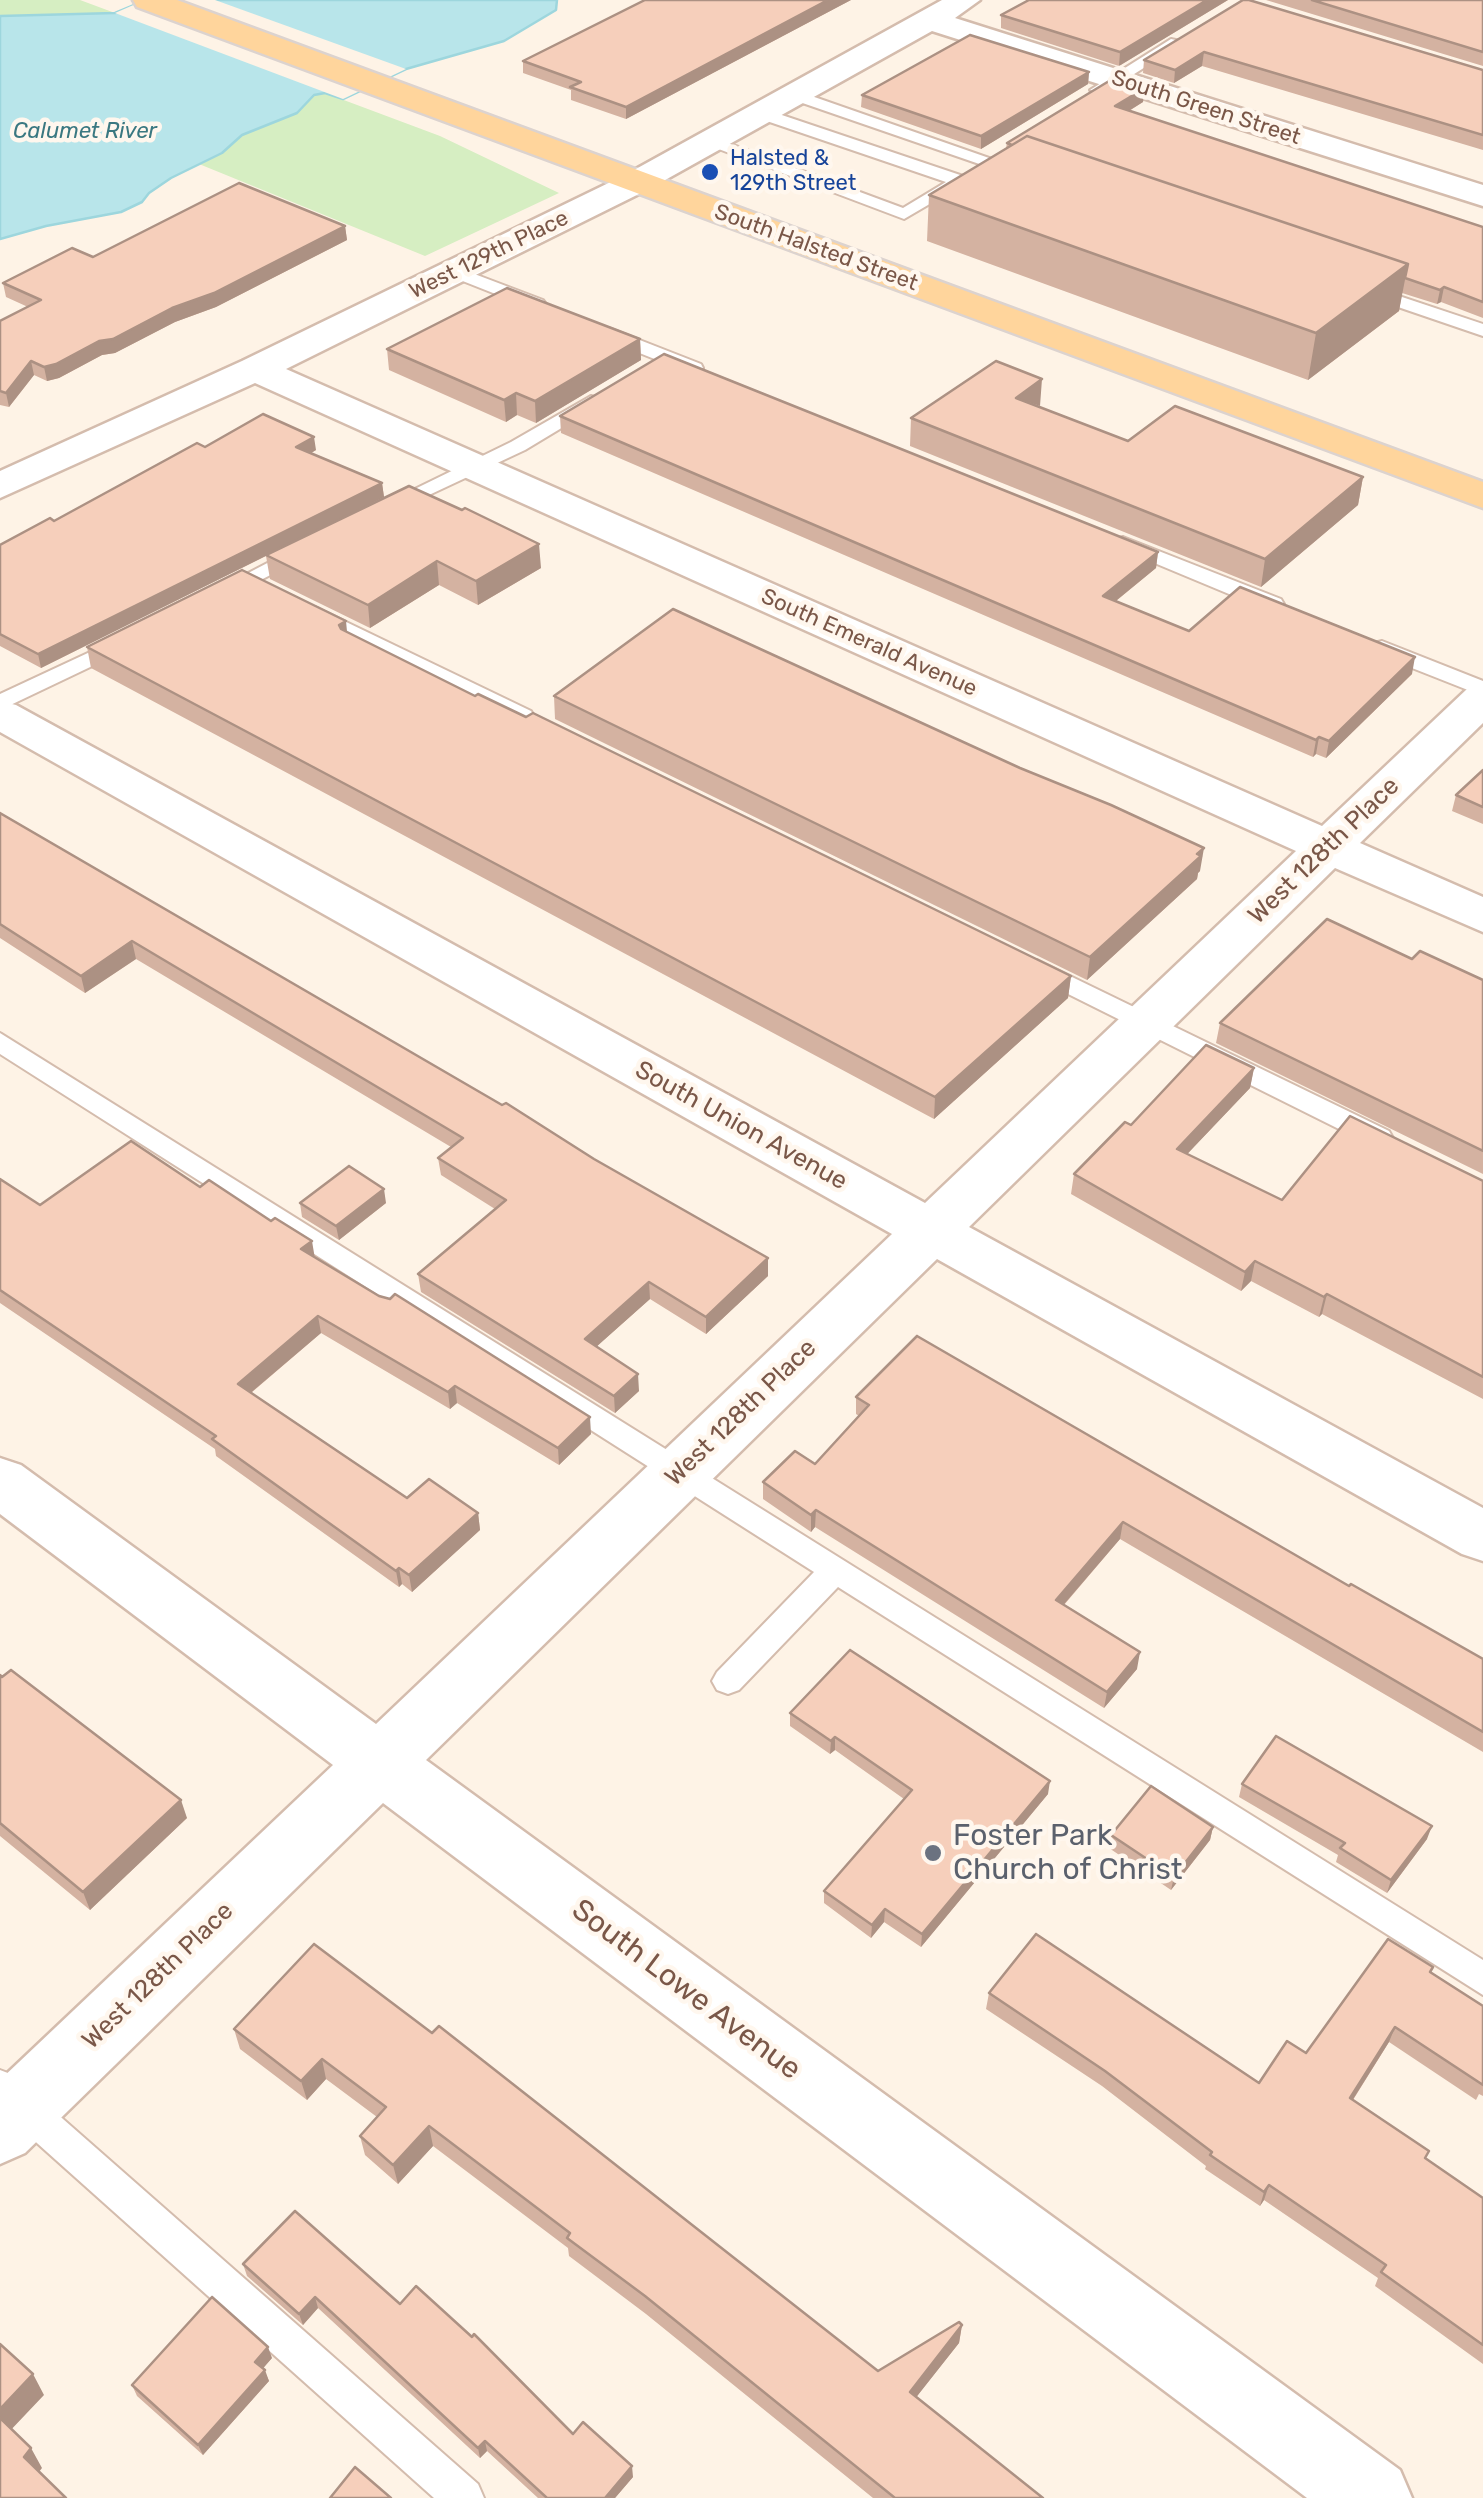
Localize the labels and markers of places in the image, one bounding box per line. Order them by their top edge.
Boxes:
place label: Halsted & 129th Street [730,146,856,198]
marker: Halsted & 129th Street [699,161,721,183]
place label: Foster Park Church of Christ [953,1818,1182,1888]
marker: Foster Park Church of Christ [922,1842,944,1864]

